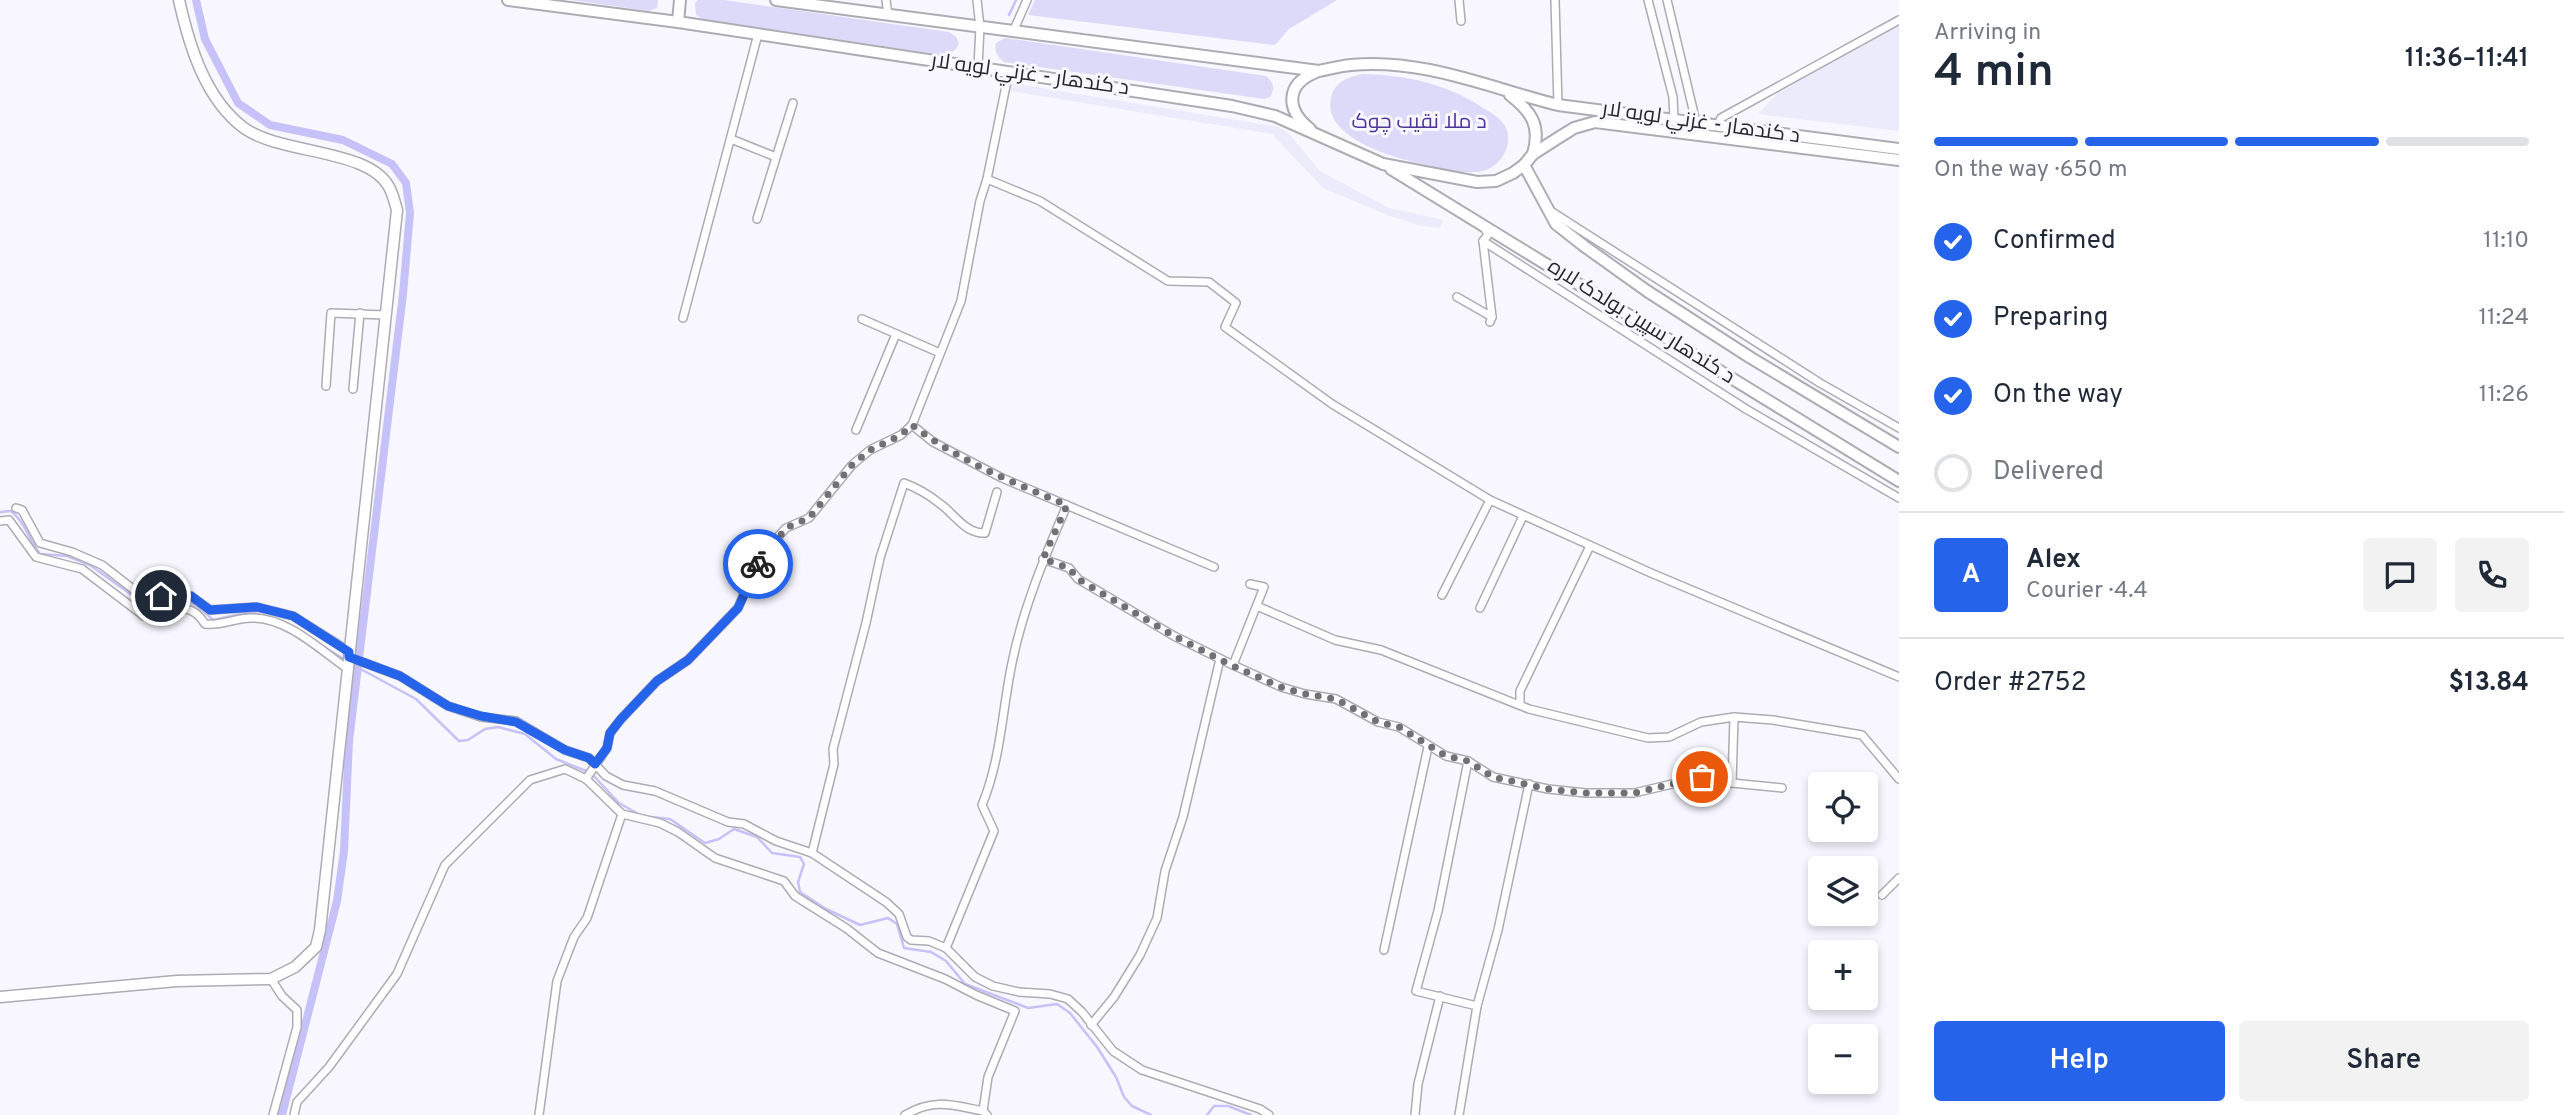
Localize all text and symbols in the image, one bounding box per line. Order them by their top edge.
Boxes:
text: Arriving in [1934,19,2041,48]
text: 11:36–11:41 [2405,43,2529,76]
text: 4 min [1934,44,2054,103]
street label: د کندهار - غزني لويه لار [928,48,1131,103]
street label: د کندهار - غزني لويه لار [1599,96,1802,151]
park label: د ملا نقيب چوک [1351,109,1487,136]
text: On the way · 650 m [1934,156,2127,185]
icon: check [1934,223,1972,261]
text: Confirmed [1993,225,2116,258]
text: 11:10 [2483,227,2529,256]
street label: د کندهار سپین بولدک لاره [1542,253,1740,391]
icon: check [1934,300,1972,338]
text: Preparing [1993,302,2108,335]
text: 11:24 [2479,304,2529,333]
icon: check [1934,377,1972,415]
text: On the way [1993,379,2123,412]
text: 11:26 [2479,381,2529,410]
text: Delivered [1993,456,2104,489]
courier [723,529,793,599]
button: chat [2363,538,2437,612]
button: phone [2455,538,2529,612]
text: Alex [2026,544,2081,577]
icon: bike [739,545,777,583]
text: A [1962,559,1980,592]
pin [131,566,191,626]
icon: home [142,577,180,615]
text: Courier · 4.4 [2026,577,2148,606]
text: Order #2752 [1934,667,2087,700]
text: $13.84 [2449,667,2529,700]
pin [1672,747,1732,807]
icon: bag [1683,758,1721,796]
map controls [1808,772,1878,1094]
button: locate [1808,772,1878,842]
button: layers [1808,856,1878,926]
button: + [1808,940,1878,1010]
button: Help [1934,1021,2225,1101]
button: Share [2239,1021,2529,1101]
button: − [1808,1024,1878,1094]

